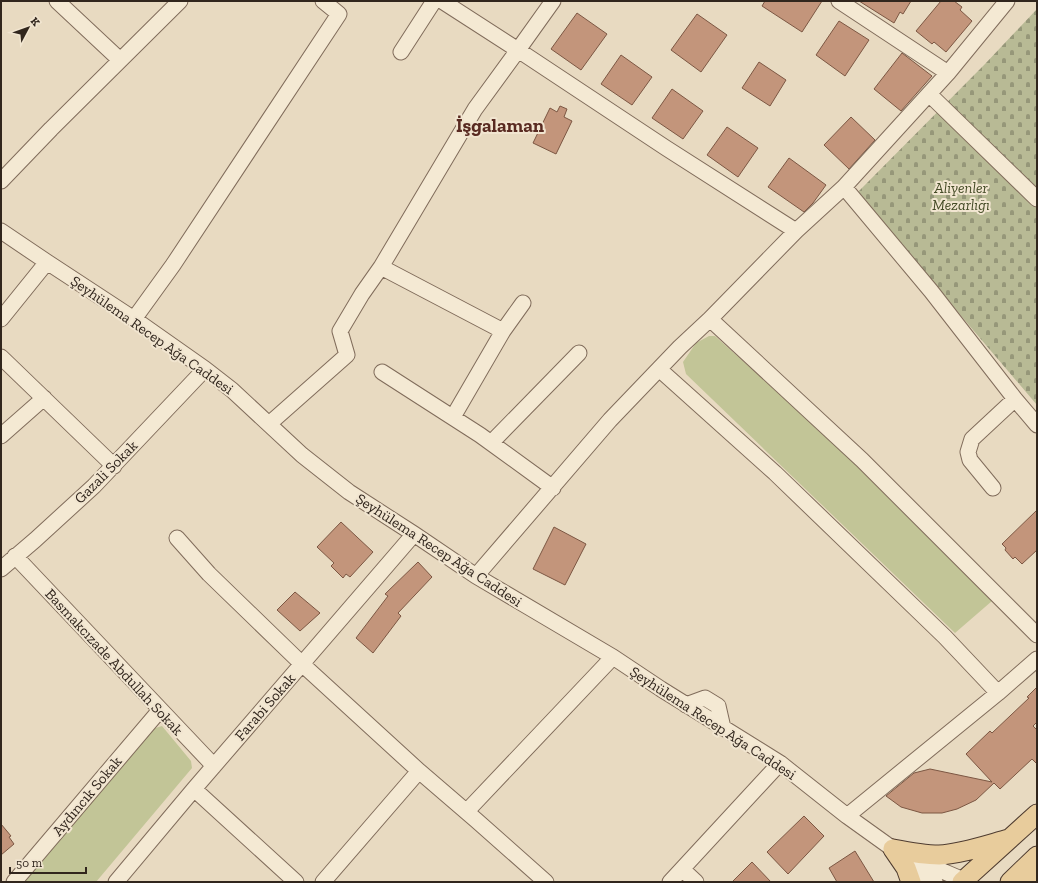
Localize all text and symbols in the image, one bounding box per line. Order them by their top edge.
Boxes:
north arrow [8,8,48,48]
text: K [28,15,43,29]
district label: İşgalaman [456,114,545,137]
park label: Aliyenler Mezarlığı [932,179,990,214]
street label: Şeyhülema Recep Ağa Caddesi [67,272,237,398]
street label: Gazali Sokak [71,437,141,507]
street label: Şeyhülema Recep Ağa Caddesi [352,489,526,611]
street label: Basmakcızade Abdullah Sokak [41,585,187,739]
street label: Şeyhülema Recep Ağa Caddesi [626,662,800,784]
street label: Farabi Sokak [231,670,299,744]
street label: Aydıncık Sokak [48,752,126,839]
scale bar [10,849,86,875]
text: 50 m [16,856,43,870]

